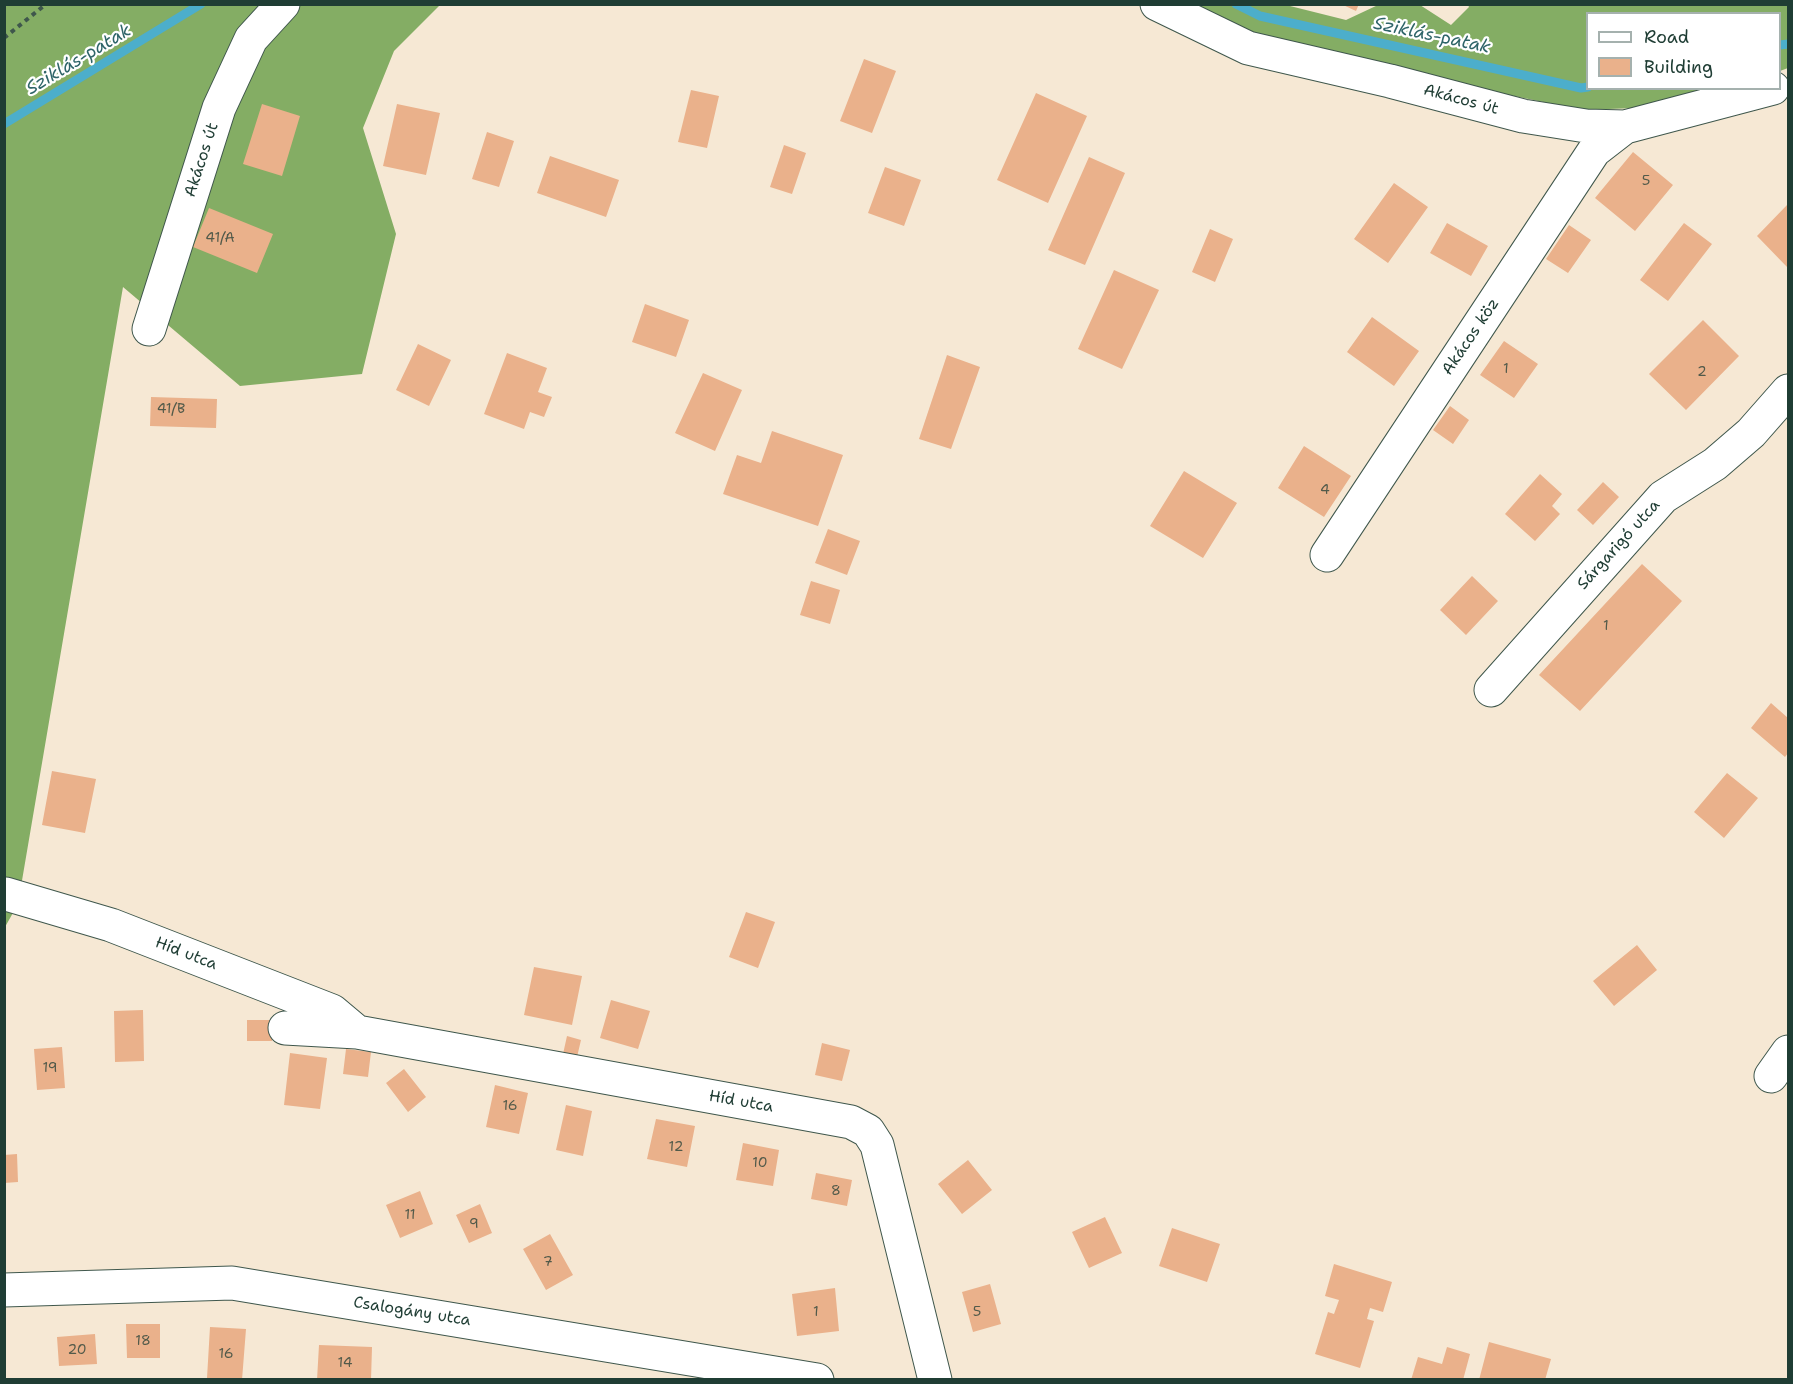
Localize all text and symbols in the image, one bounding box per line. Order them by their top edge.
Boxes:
legend [1586,12,1781,90]
water label: Sziklás-patak [1372,13,1492,59]
water label: Sziklás-patak [22,20,136,100]
text: Road [1644,25,1689,49]
text: Building [1644,55,1713,79]
street label: Akácos út [1421,81,1501,119]
street label: Akácos út [181,120,223,200]
house number: 5 [1642,173,1650,189]
house number: 41/A [205,230,235,246]
street label: Akácos köz [1438,295,1504,379]
house number: 1 [1503,361,1509,377]
house number: 2 [1697,364,1707,380]
house number: 41/B [157,401,185,417]
house number: 4 [1320,482,1330,498]
street label: Sárgarigó utca [1574,496,1664,594]
house number: 1 [1603,618,1609,634]
street label: Híd utca [152,933,220,975]
house number: 19 [42,1060,58,1076]
street label: Híd utca [707,1087,775,1117]
house number: 16 [502,1098,518,1114]
house number: 12 [669,1139,683,1155]
house number: 10 [752,1155,768,1171]
house number: 8 [831,1183,841,1199]
house number: 11 [404,1207,416,1223]
house number: 9 [469,1216,479,1232]
house number: 7 [543,1254,553,1270]
street label: Csalogány utca [352,1293,472,1331]
house number: 1 [813,1304,819,1320]
house number: 5 [973,1304,981,1320]
house number: 18 [135,1333,151,1349]
house number: 20 [67,1342,87,1358]
house number: 16 [218,1346,234,1362]
house number: 14 [337,1355,353,1371]

